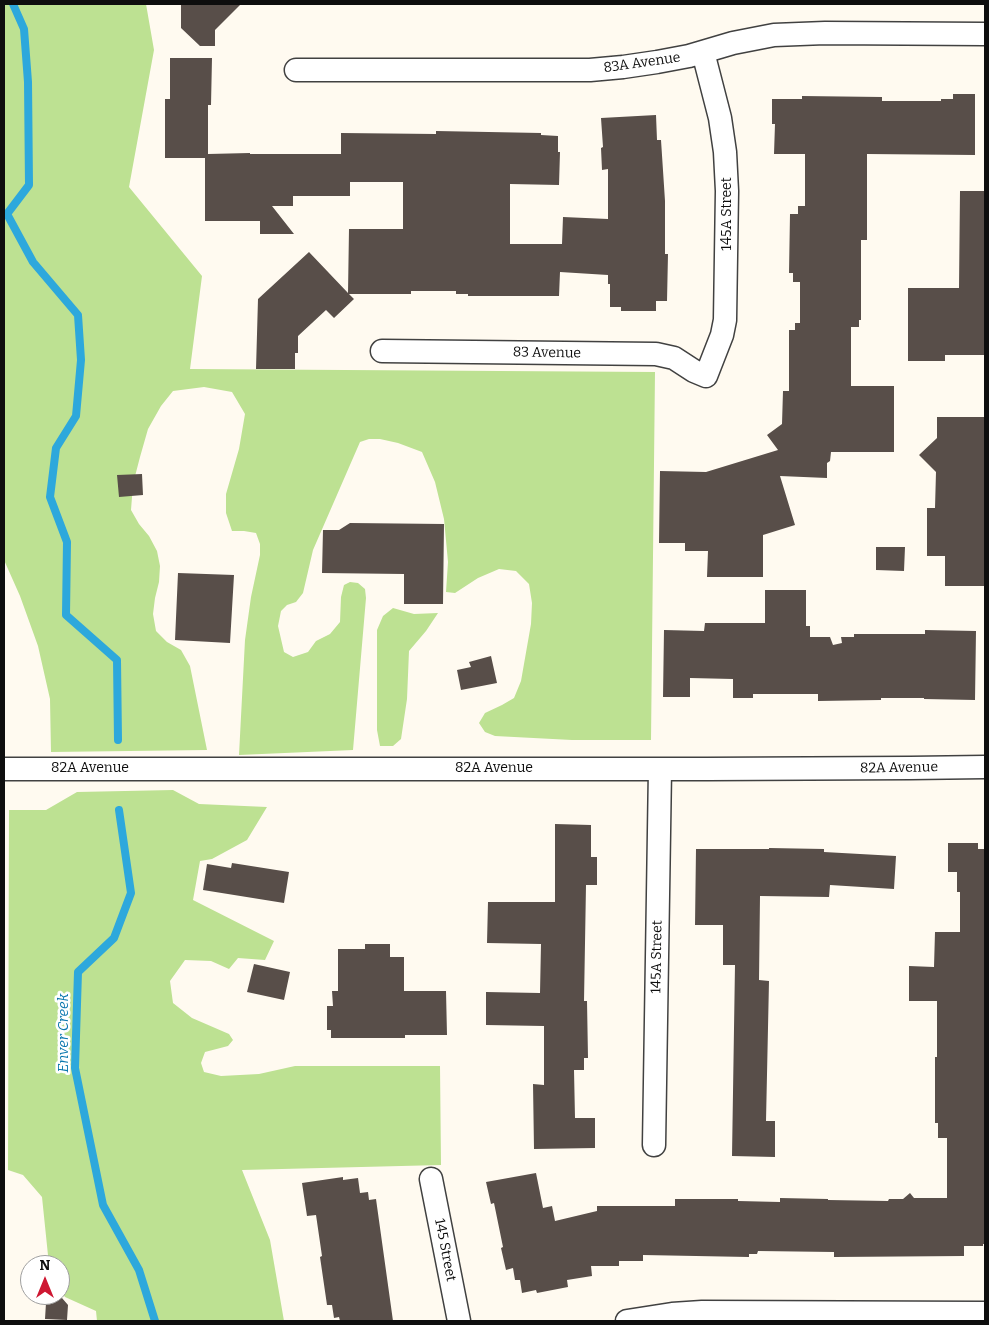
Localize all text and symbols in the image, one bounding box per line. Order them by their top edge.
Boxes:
street label: 83A Avenue [602,49,682,77]
street label: 145A Street [719,177,735,251]
street label: 83 Avenue [513,344,581,362]
street label: 82A Avenue [860,759,938,777]
street label: 82A Avenue [51,760,129,776]
street label: 82A Avenue [455,760,533,776]
street label: 145A Street [648,920,666,994]
water label: Enver Creek [55,993,73,1073]
street label: 145 Street [431,1217,459,1283]
north arrow [20,1255,70,1305]
text: N [40,1257,50,1274]

